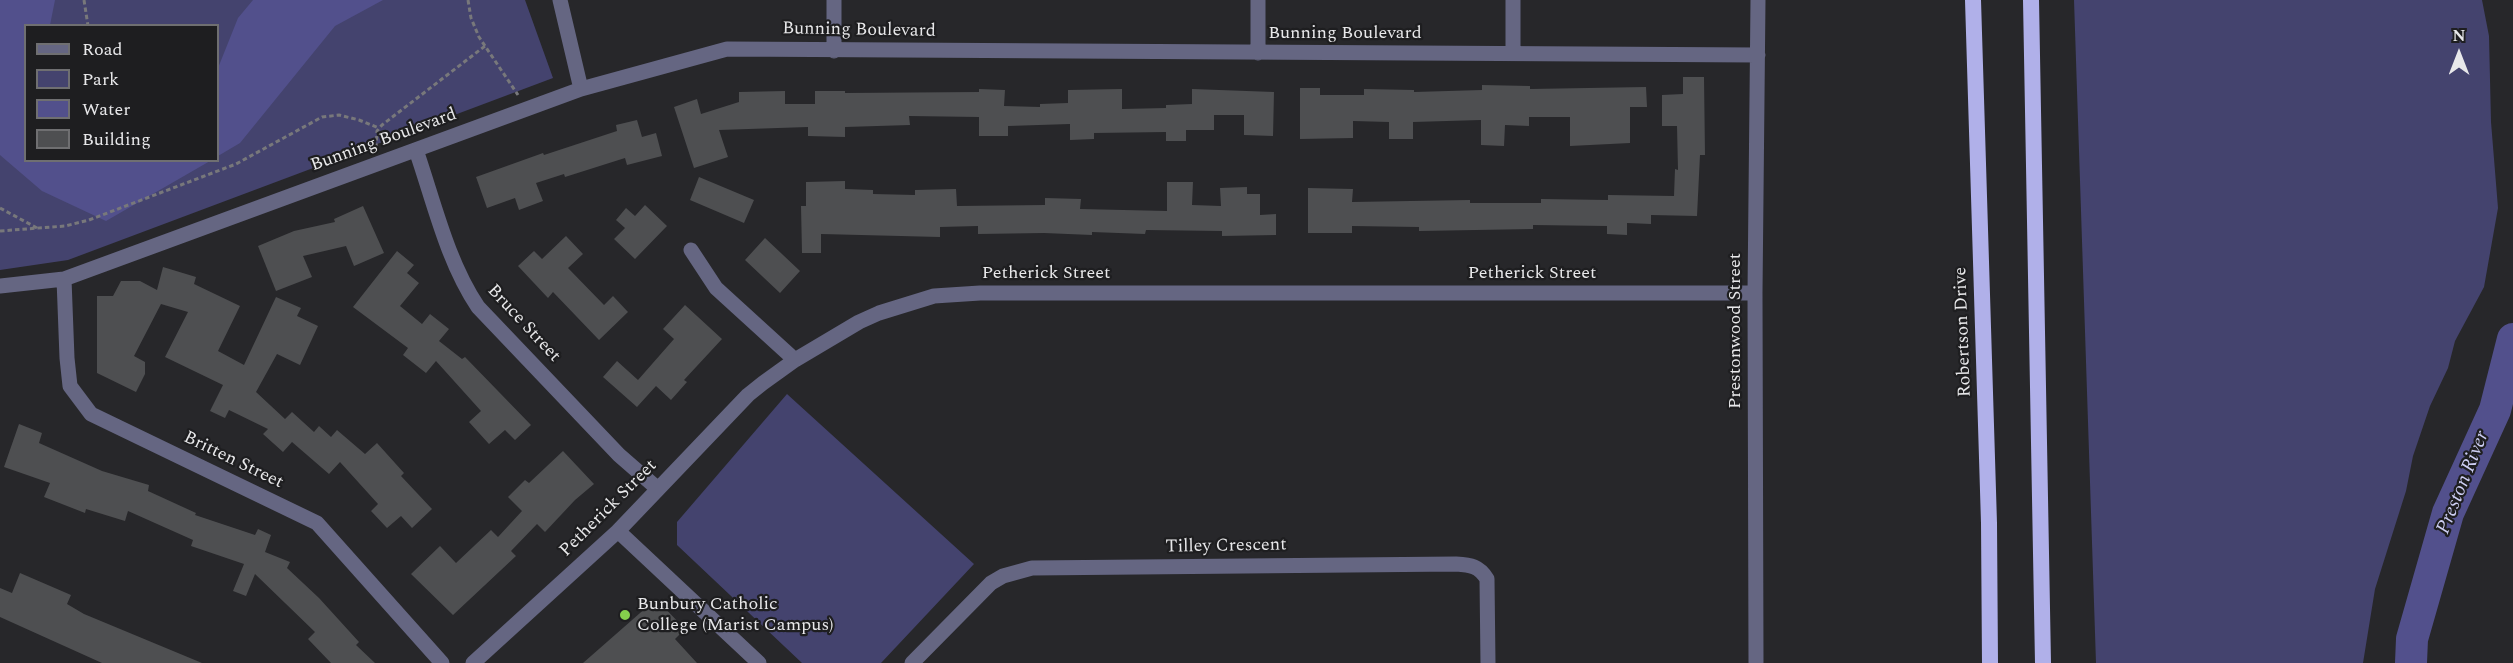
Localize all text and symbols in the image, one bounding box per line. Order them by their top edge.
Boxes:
street label: Bunning Boulevard [782,19,936,43]
street label: Bunning Boulevard [1268,23,1422,45]
legend [24,24,219,162]
north arrow [2429,24,2489,84]
text: N [2452,24,2466,48]
text: Road [82,36,123,63]
text: Park [82,66,119,93]
text: Water [82,96,130,123]
street label: Bunning Boulevard [308,105,460,177]
text: Building [82,126,151,153]
street label: Prestonwood Street [1725,253,1747,409]
street label: Petherick Street [982,263,1110,285]
street label: Petherick Street [1468,263,1596,285]
street label: Robertson Drive [1951,266,1977,398]
street label: Bruce Street [482,281,564,367]
street label: Britten Street [180,428,286,494]
water label: Preston River [2432,428,2496,538]
street label: Petherick Street [556,456,662,562]
street label: Tilley Crescent [1165,535,1287,559]
place label: Bunbury Catholic College (Marist Campus) [637,594,834,636]
marker: Bunbury Catholic College (Marist Campus) [618,608,632,622]

